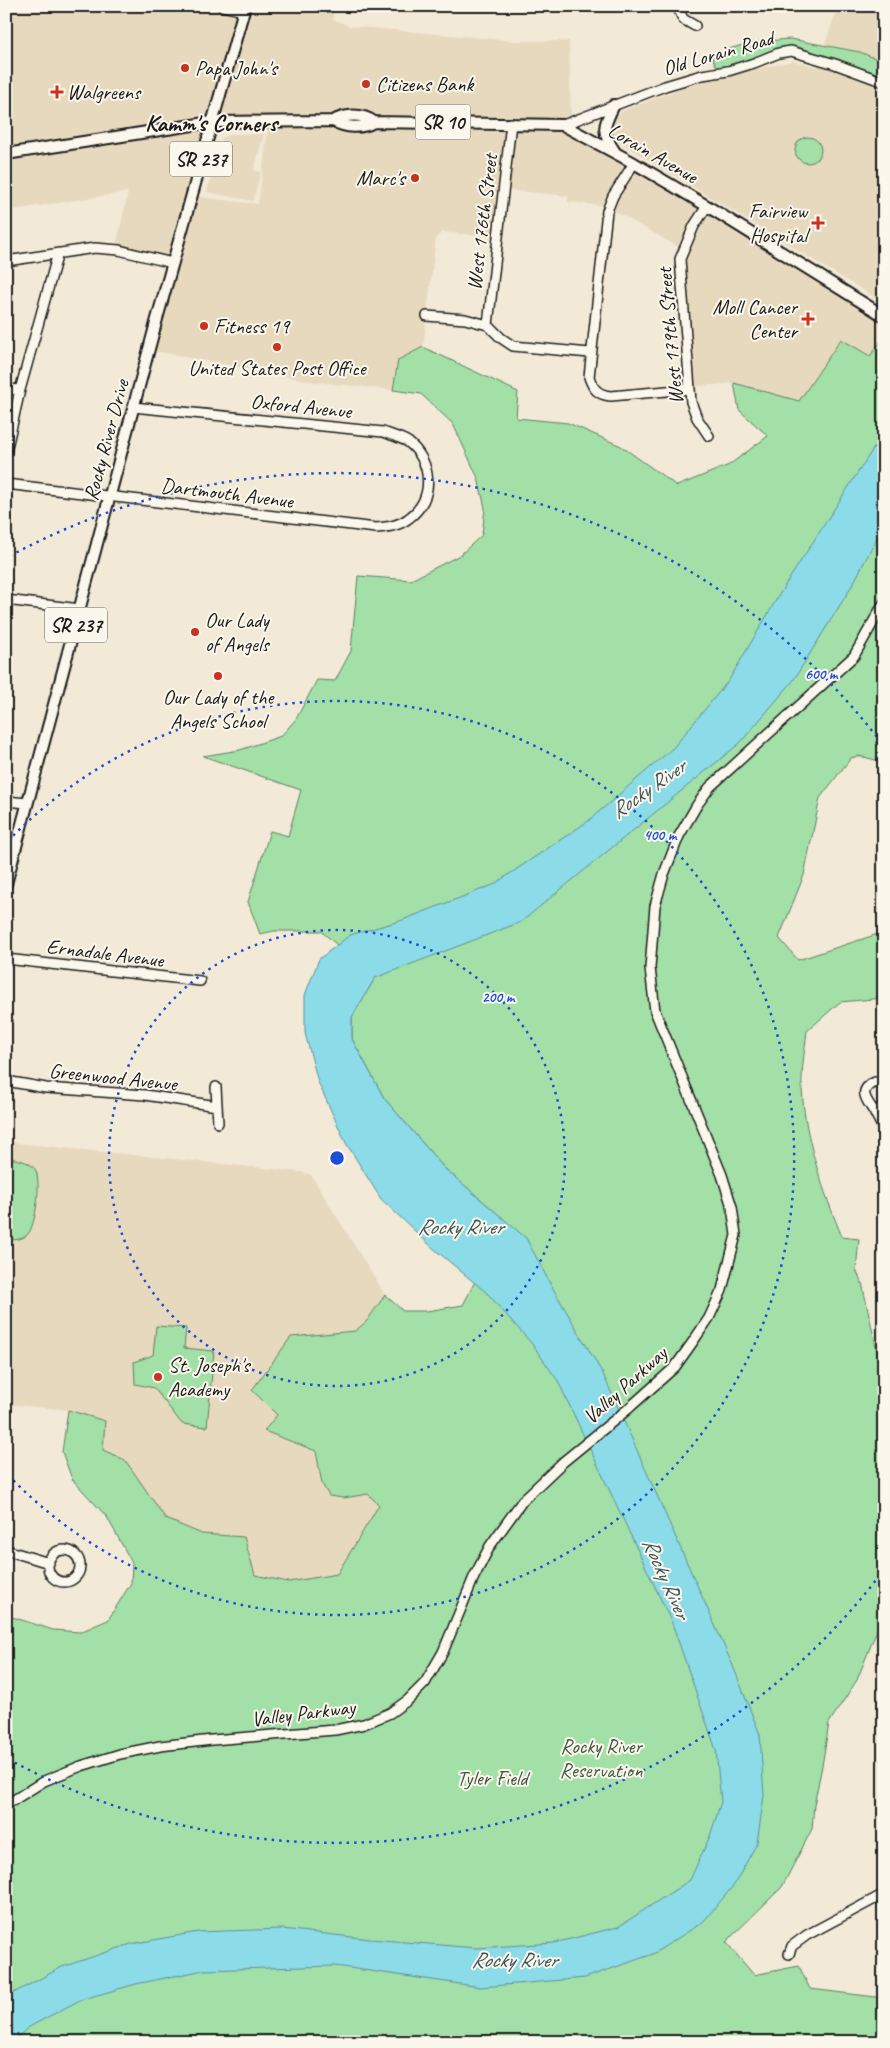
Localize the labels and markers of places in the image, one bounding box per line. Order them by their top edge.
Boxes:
place label: Papa John's [195,55,279,81]
marker: Papa John's [179,62,191,74]
place label: Citizens Bank [376,71,474,97]
marker: Citizens Bank [360,78,372,90]
place label: Walgreens [67,79,142,105]
marker: Walgreens [51,86,63,98]
place label: Marc's [356,165,407,191]
marker: Marc's [409,172,421,184]
place label: Fairview Hospital [749,198,810,248]
marker: Fairview Hospital [811,216,825,230]
place label: Moll Cancer Center [712,294,798,344]
marker: Moll Cancer Center [801,312,815,326]
place label: Fitness 19 [214,313,291,339]
marker: Fitness 19 [198,320,210,332]
marker: United States Post Office [271,341,283,353]
place label: United States Post Office [188,355,368,381]
place label: Our Lady of Angels [205,607,270,657]
marker: Our Lady of Angels [189,626,201,638]
marker: Our Lady of the Angels School [212,670,224,682]
place label: Our Lady of the Angels School [163,684,275,734]
centre of rings [328,1149,346,1167]
place label: St. Joseph's Academy [168,1352,251,1402]
marker: St. Joseph's Academy [152,1371,164,1383]

